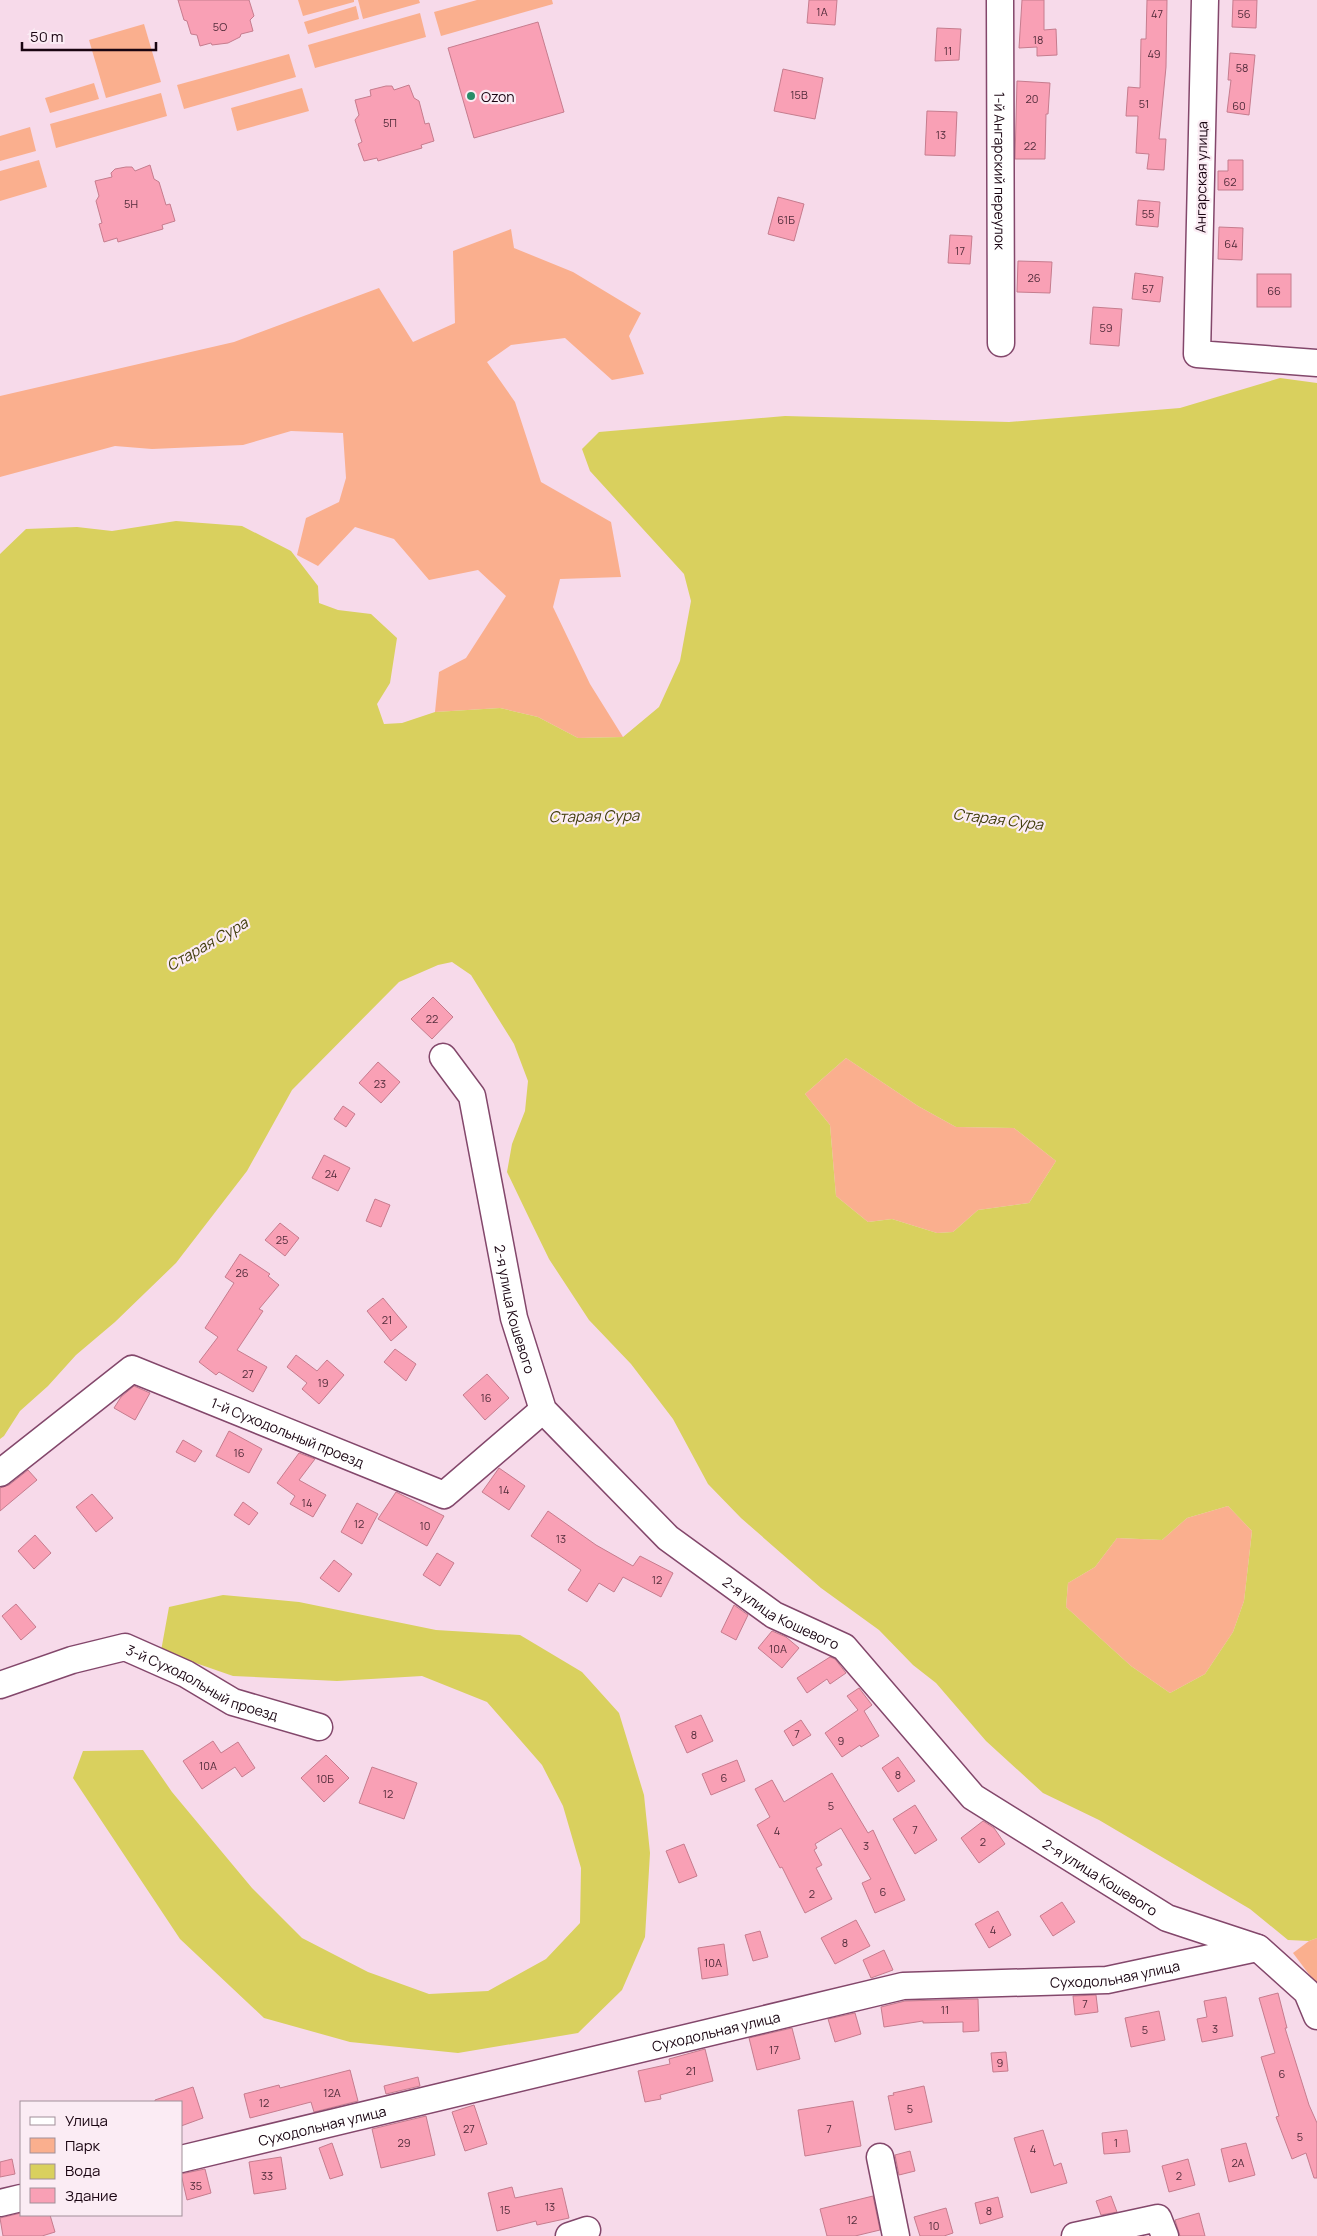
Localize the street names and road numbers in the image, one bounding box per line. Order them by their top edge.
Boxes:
street label: 1-й Ангарский переулок [991,92,1010,251]
street label: Ангарская улица [1191,121,1211,233]
street label: 2-я улица Кошевого [491,1243,540,1376]
street label: 1-й Суходольный проезд [208,1392,367,1471]
street label: 2-я улица Кошевого [719,1571,843,1653]
street label: 3-й Суходольный проезд [123,1639,280,1724]
street label: 2-я улица Кошевого [1039,1834,1162,1920]
street label: Суходольная улица [1050,1955,1181,1991]
street label: Суходольная улица [650,2006,782,2055]
street label: Суходольная улица [256,2101,388,2150]

